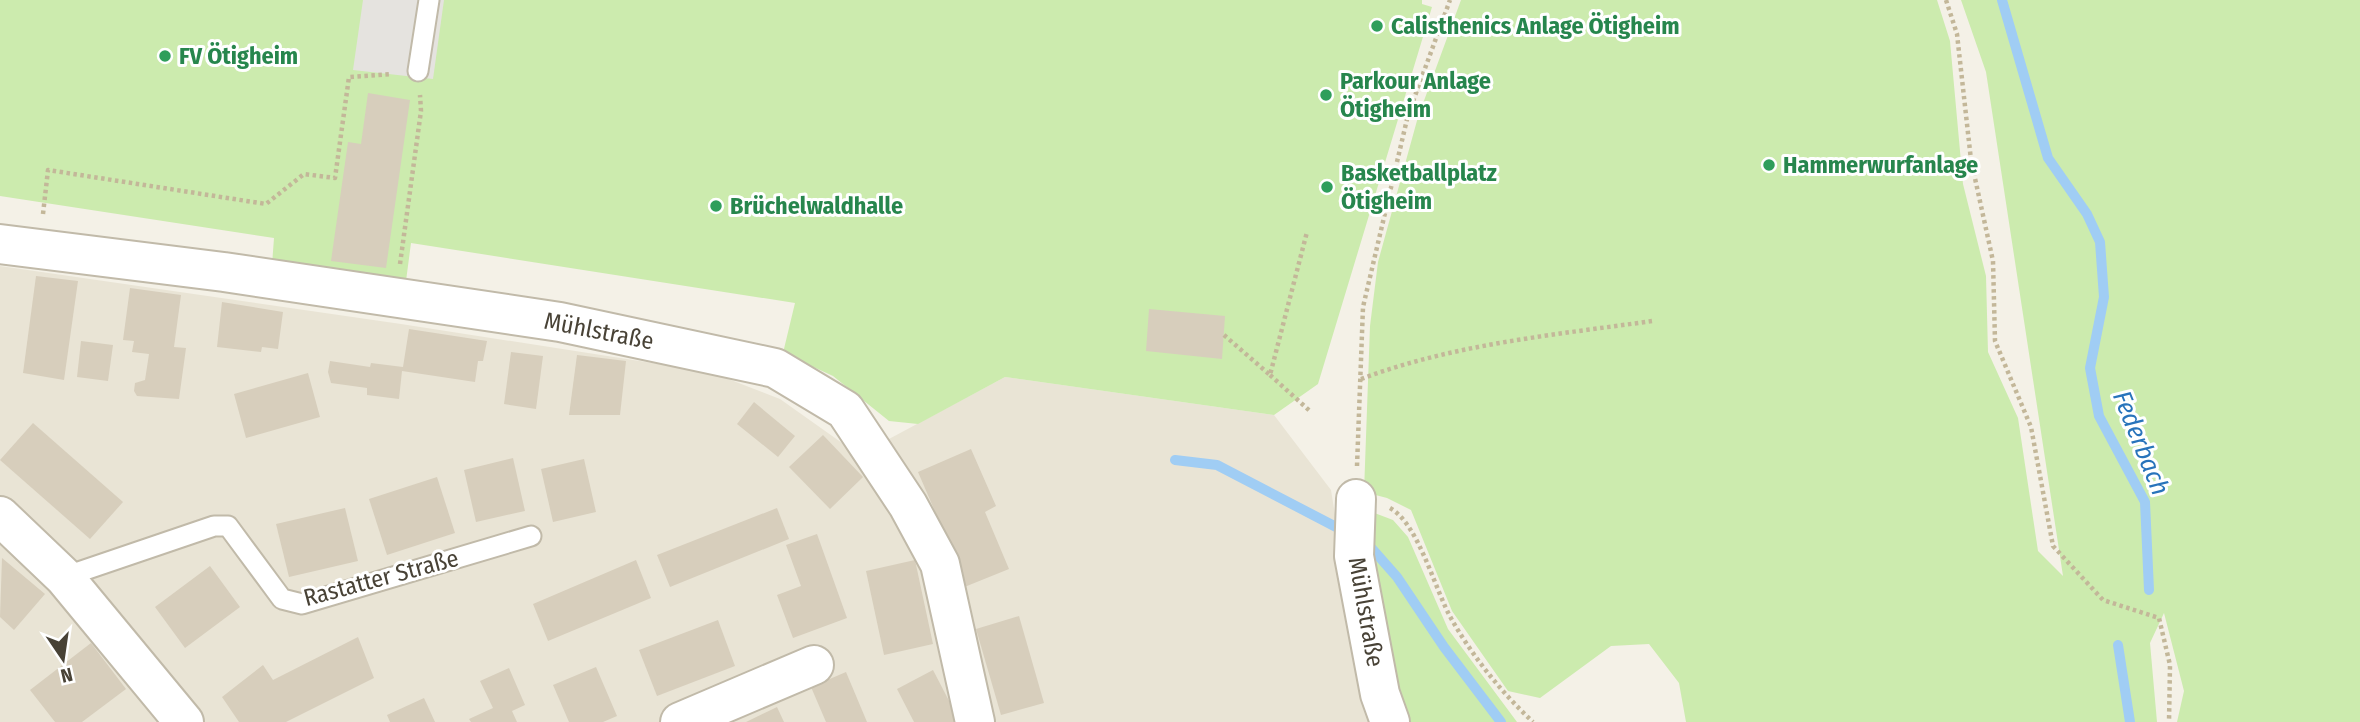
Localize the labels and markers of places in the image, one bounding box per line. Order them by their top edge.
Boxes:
place label: Calisthenics Anlage Ötigheim [1391,12,1680,40]
marker: Calisthenics Anlage Ötigheim [1369,18,1385,34]
place label: FV Ötigheim [179,42,298,70]
marker: FV Ötigheim [157,48,173,64]
place label: Parkour Anlage Ötigheim [1340,67,1491,123]
marker: Parkour Anlage Ötigheim [1318,87,1334,103]
place label: Hammerwurfanlage [1783,151,1978,179]
marker: Hammerwurfanlage [1761,157,1777,173]
place label: Basketballplatz Ötigheim [1341,159,1497,215]
marker: Basketballplatz Ötigheim [1319,179,1335,195]
place label: Brüchelwaldhalle [730,192,903,220]
marker: Brüchelwaldhalle [708,198,724,214]

